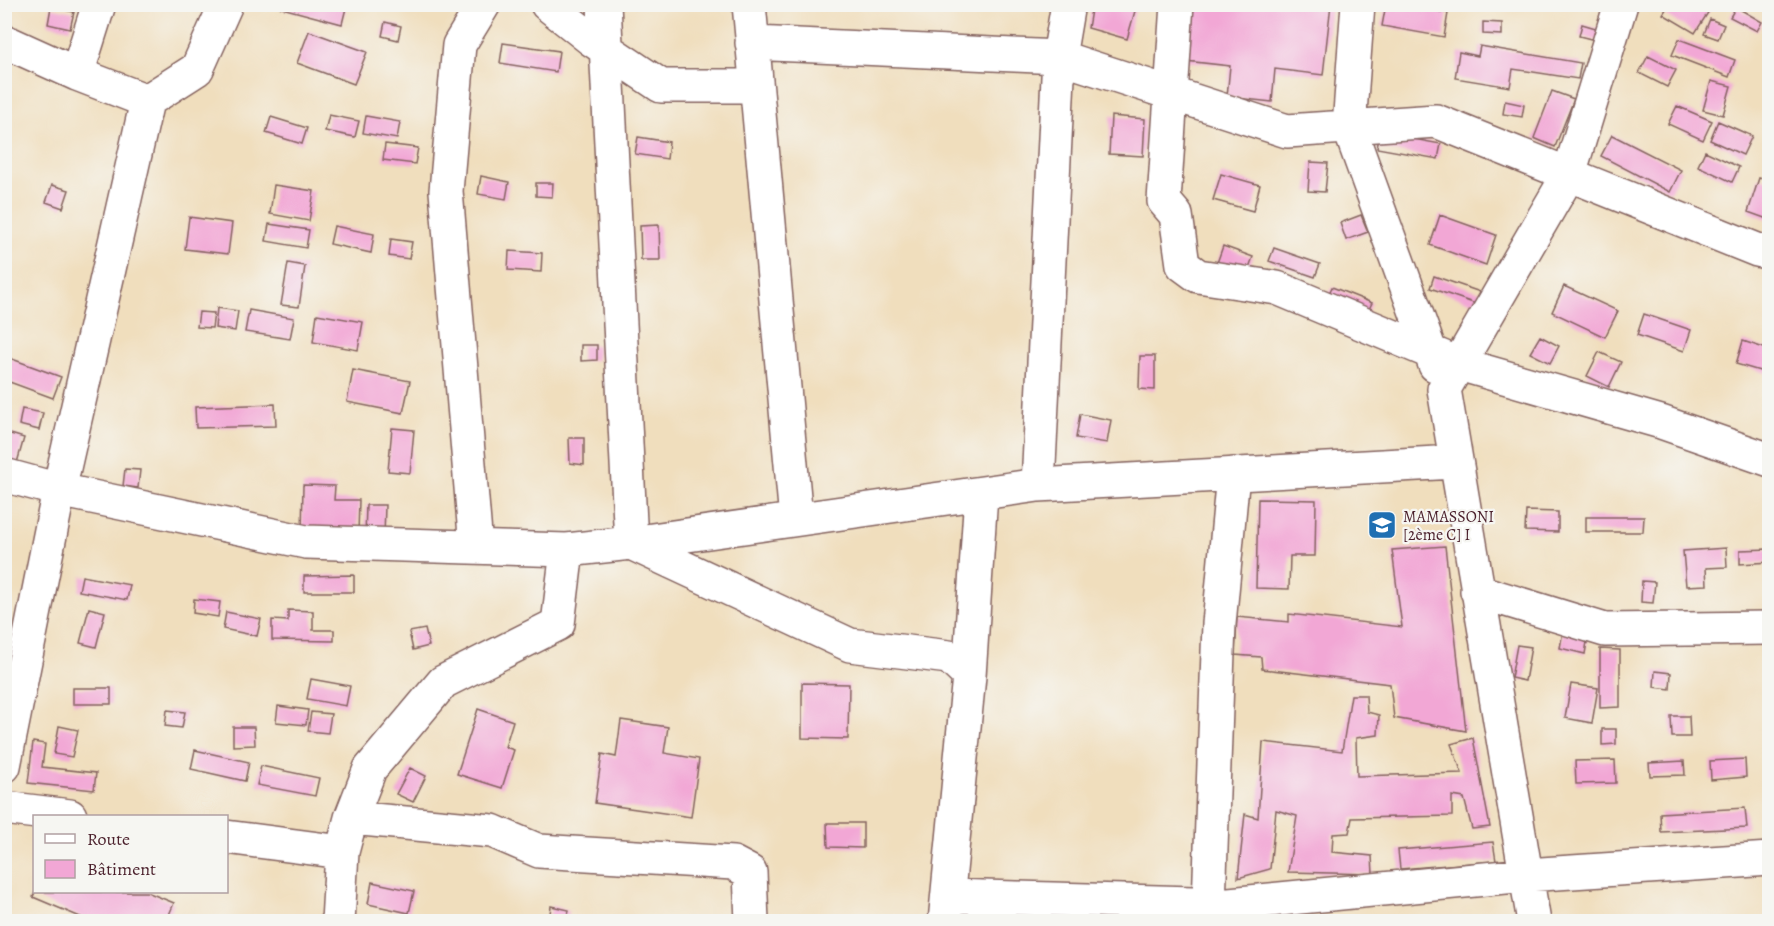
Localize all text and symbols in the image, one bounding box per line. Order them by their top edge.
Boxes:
place label: MAMASSONI [2ème C] I [1403,506,1494,546]
school or university icon: MAMASSONI [2ème C] I [1366,509,1398,541]
legend [33,815,228,893]
text: Route [87,827,130,851]
text: Bâtiment [87,857,156,881]

